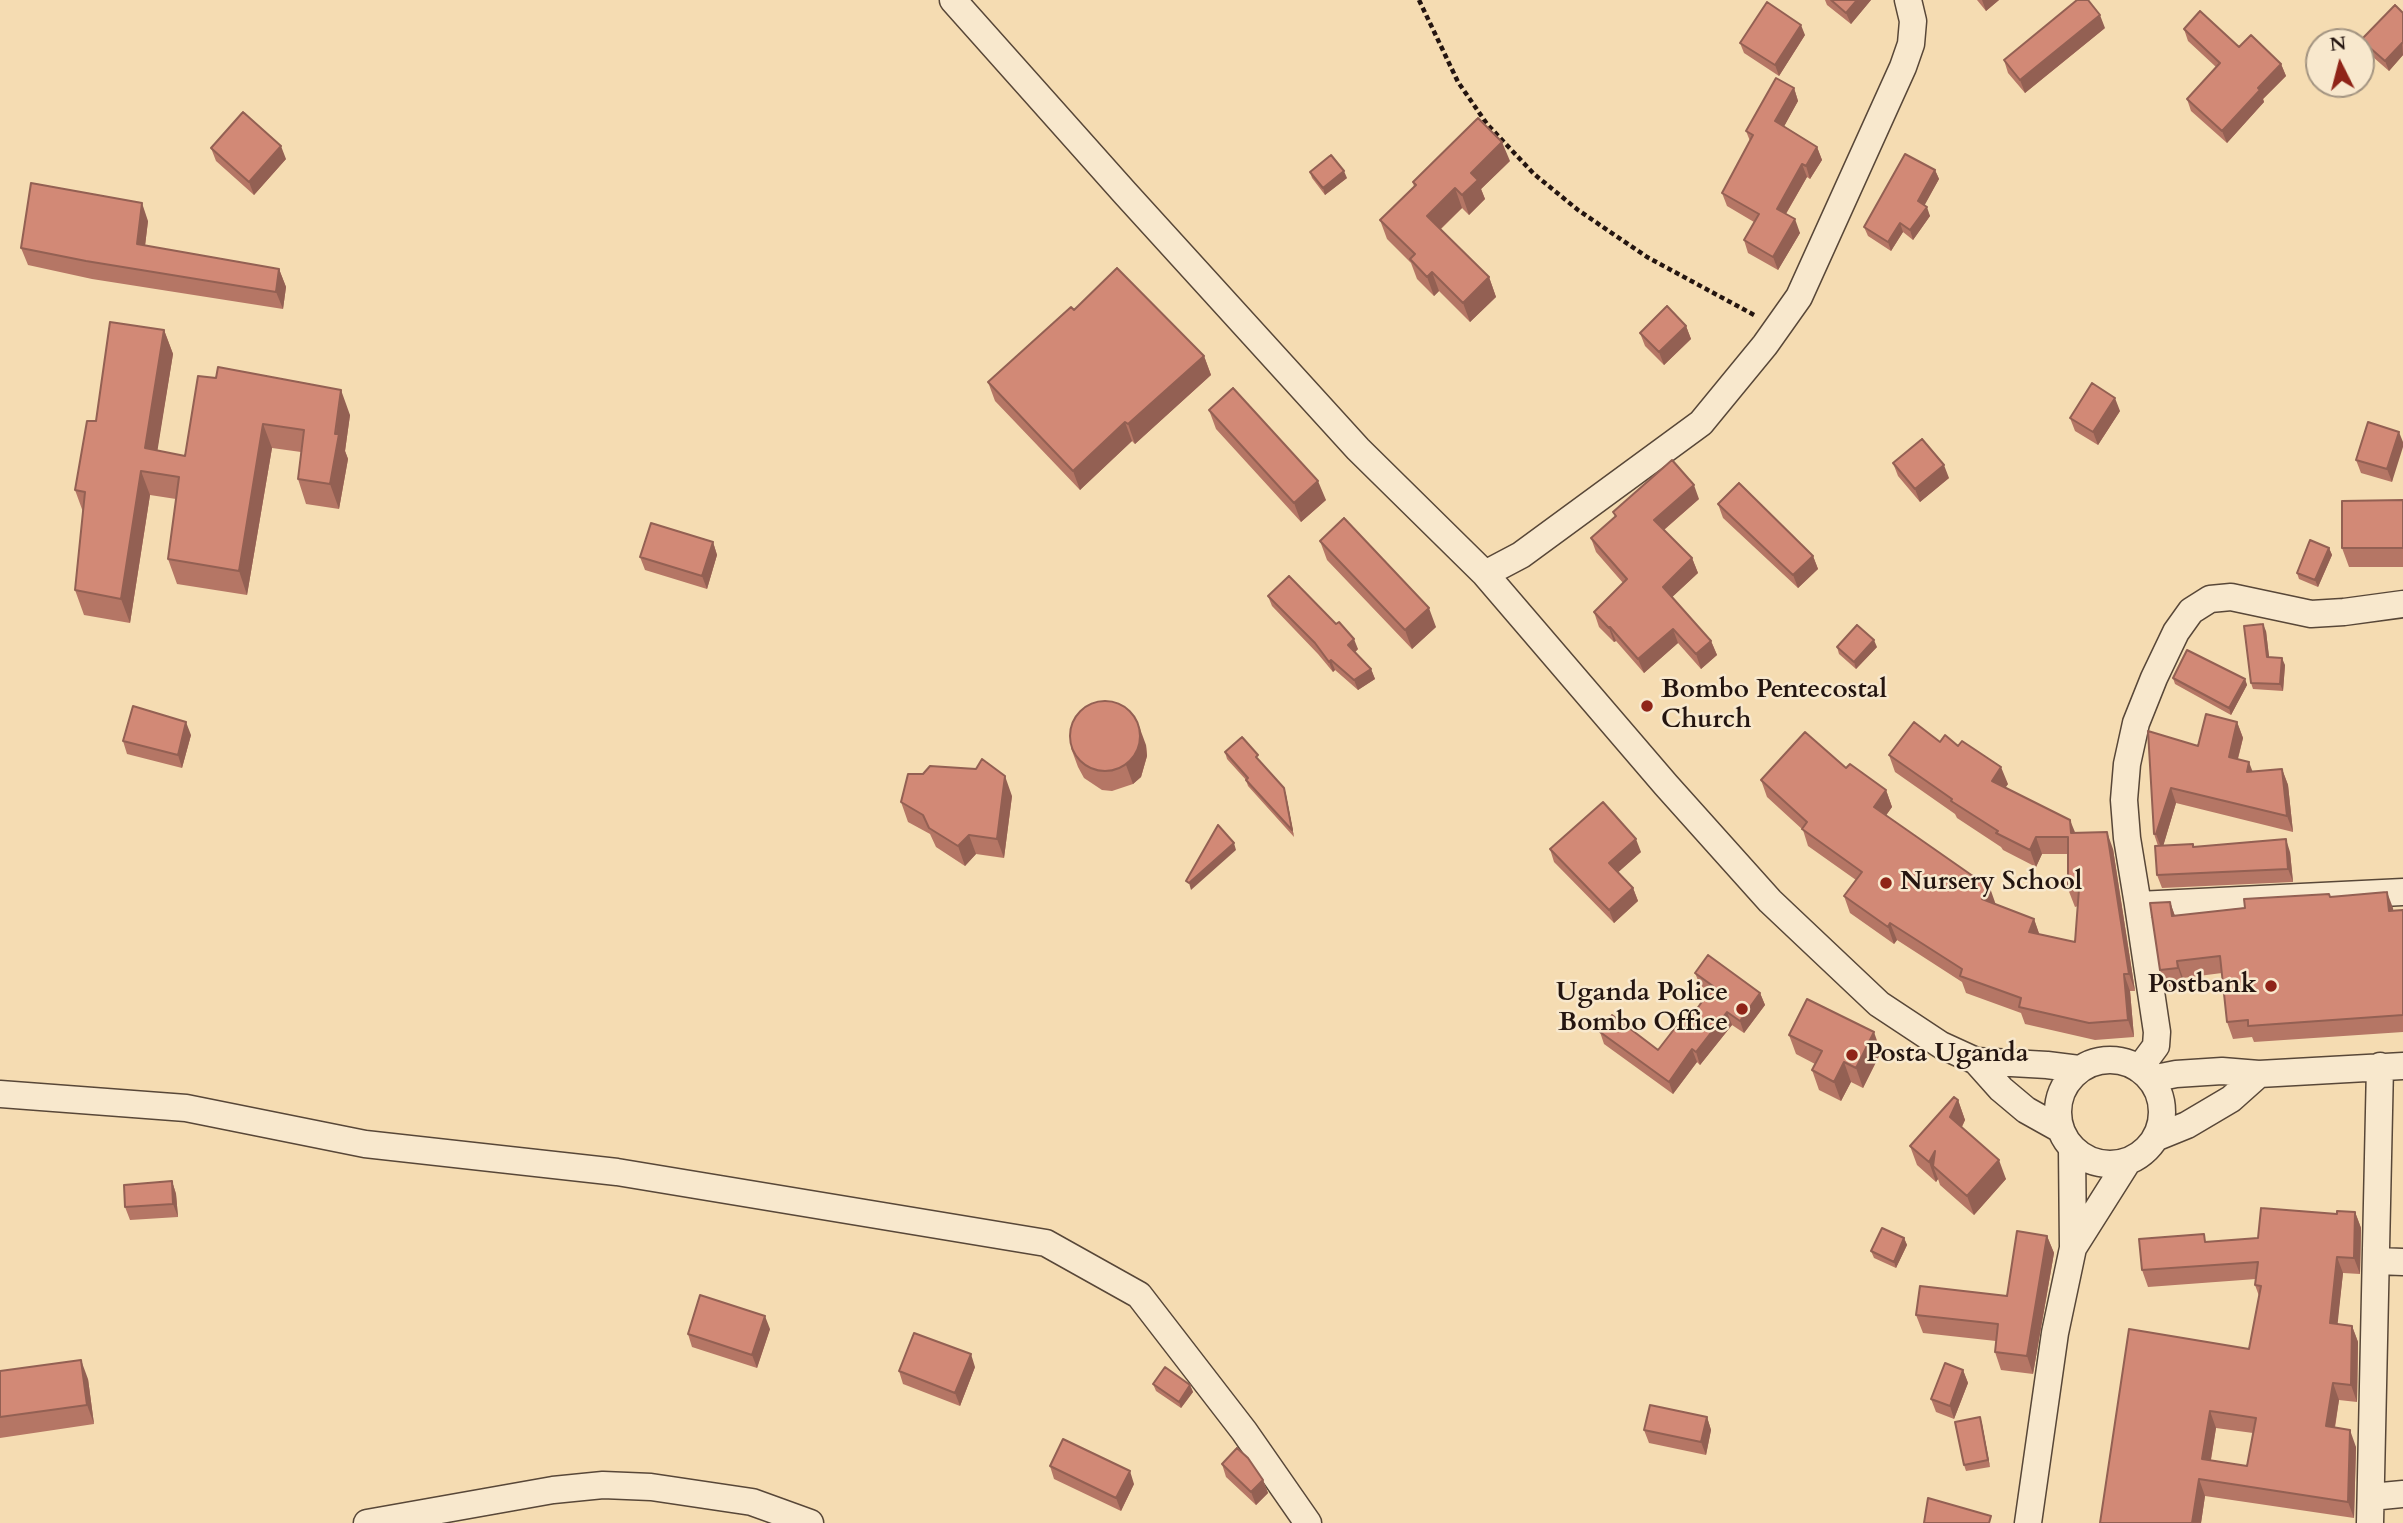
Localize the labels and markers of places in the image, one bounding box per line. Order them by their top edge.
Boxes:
place label: Bombo Pentecostal Church [1661,675,1887,736]
marker: Bombo Pentecostal Church [1639,698,1655,714]
place label: Nursery School [1900,867,2082,899]
marker: Nursery School [1878,875,1894,891]
place label: Postbank [2148,970,2257,1002]
place label: Uganda Police Bombo Office [1556,978,1728,1040]
marker: Postbank [2263,978,2279,994]
marker: Uganda Police Bombo Office [1734,1001,1750,1017]
place label: Posta Uganda [1866,1039,2029,1071]
marker: Posta Uganda [1844,1047,1860,1063]

